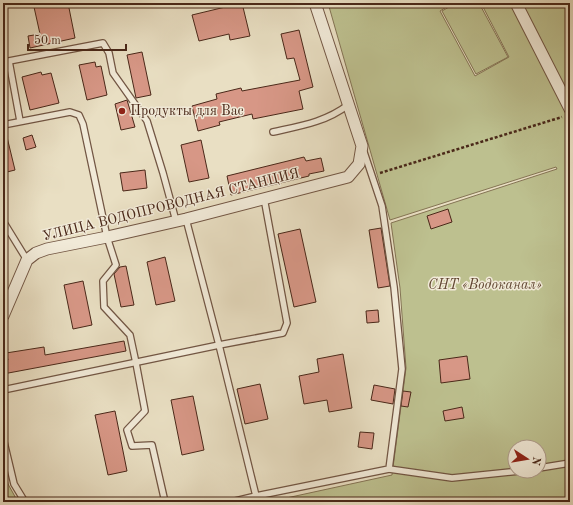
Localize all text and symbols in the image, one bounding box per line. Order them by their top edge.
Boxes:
scale bar [28,26,126,52]
text: 50 m [34,34,61,47]
place label: Продукты для Вас [130,104,244,118]
marker: Продукты для Вас [117,106,127,116]
street label: УЛИЦА ВОДОПРОВОДНАЯ СТАНЦИЯ [41,166,301,244]
park label: СНТ «Водоканал» [428,278,542,292]
north arrow [507,439,547,479]
text: N [529,456,542,467]

